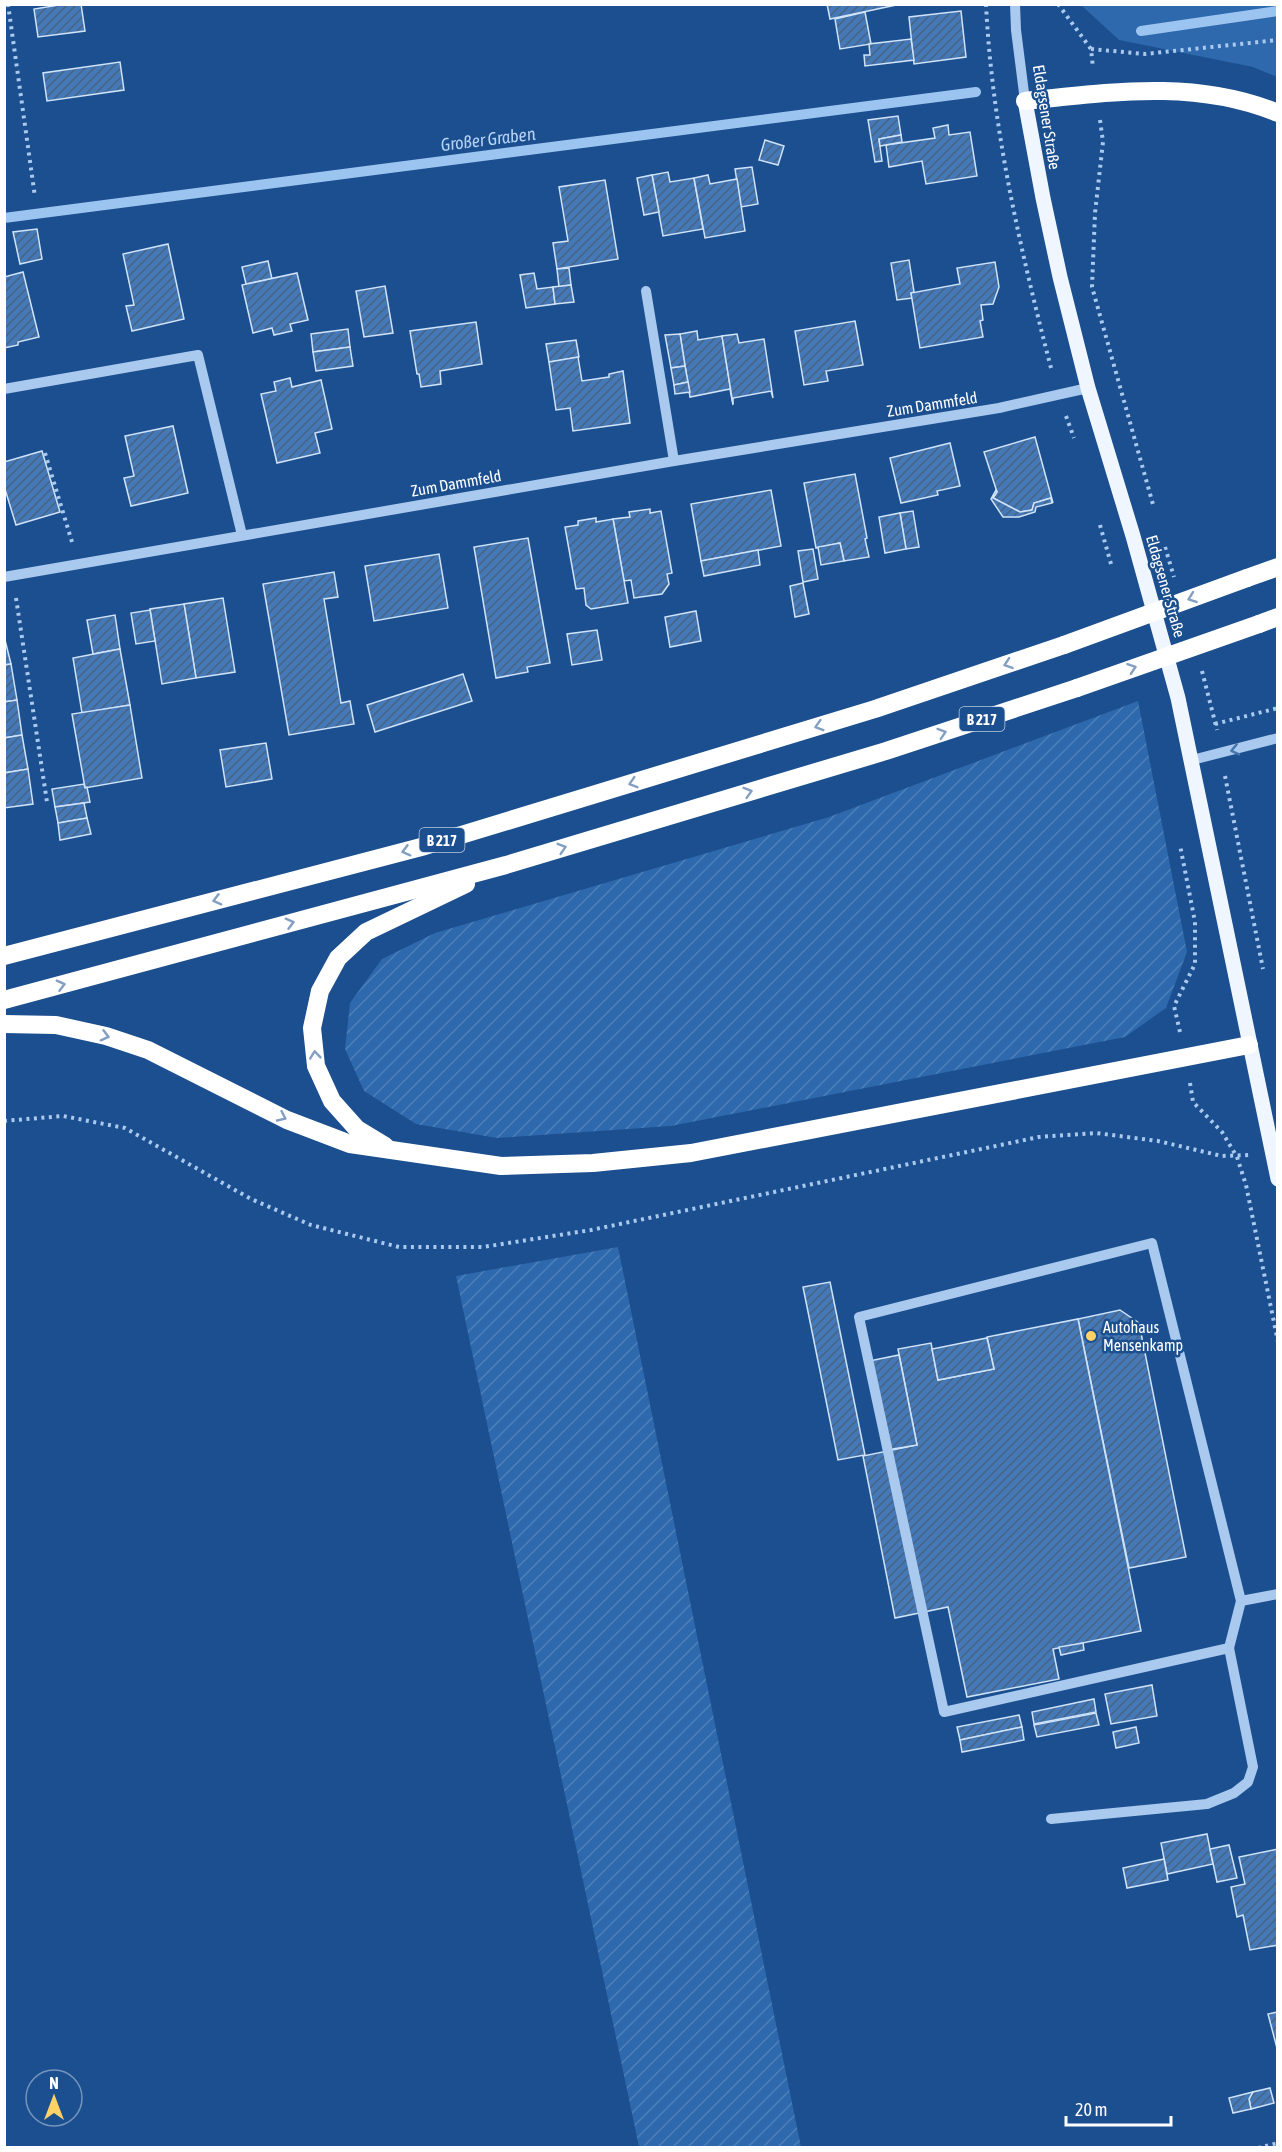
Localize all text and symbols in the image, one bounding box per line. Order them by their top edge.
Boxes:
street label: Eldagsener Straße [1029,63,1064,171]
water label: Großer Graben [439,123,537,155]
street label: Zum Dammfeld [885,388,979,420]
street label: Zum Dammfeld [409,466,503,500]
street label: Eldagsener Straße [1142,533,1189,640]
one-way arrow [1187,591,1198,604]
one-way arrow [1003,656,1014,669]
one-way arrow [1126,663,1137,676]
road number: B 217 [960,707,1004,731]
one-way arrow [814,719,825,731]
one-way arrow [936,727,947,740]
one-way arrow [1230,742,1240,755]
one-way arrow [628,776,639,788]
one-way arrow [742,787,753,799]
road number: B 217 [420,828,464,852]
one-way arrow [401,843,411,856]
one-way arrow [556,843,567,855]
one-way arrow [212,893,222,906]
one-way arrow [285,918,295,931]
one-way arrow [55,980,66,992]
one-way arrow [100,1029,110,1042]
one-way arrow [309,1051,322,1060]
one-way arrow [275,1110,286,1122]
place label: Autohaus Mensenkamp [1103,1318,1183,1355]
marker: Autohaus Mensenkamp [1084,1329,1098,1343]
north arrow [24,2068,84,2128]
text: N [49,2074,59,2092]
scale bar [1066,2089,1171,2127]
text: 20 m [1075,2099,1107,2120]

